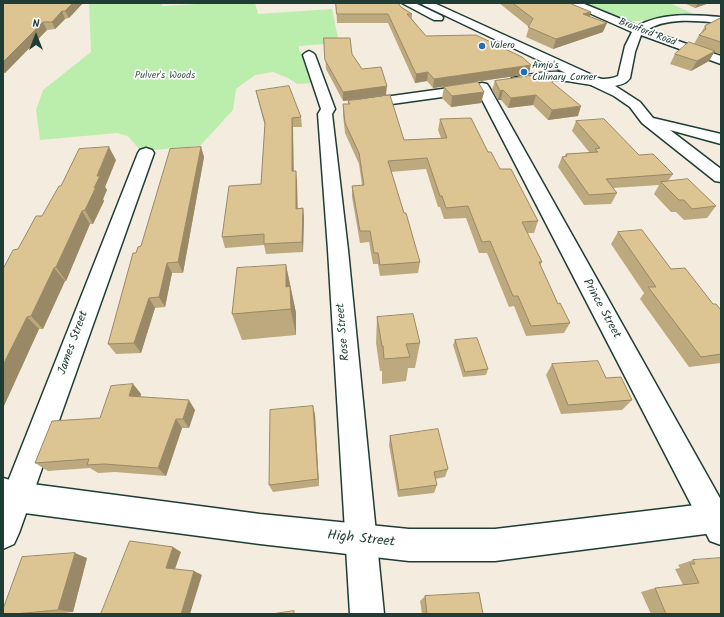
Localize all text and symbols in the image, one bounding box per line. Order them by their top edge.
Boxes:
text: N [33,15,39,33]
north arrow [16,16,56,56]
street label: Branford Road [617,17,677,49]
place label: Valero [490,40,515,52]
marker: Valero [477,41,487,51]
place label: Amjo's Culinary Corner [532,60,597,84]
marker: Amjo's Culinary Corner [519,67,529,77]
park label: Pulver's Woods [135,70,195,82]
street label: Prince Street [579,277,623,341]
street label: Rose Street [334,302,354,362]
street label: James Street [56,309,92,377]
street label: High Street [326,528,396,552]

